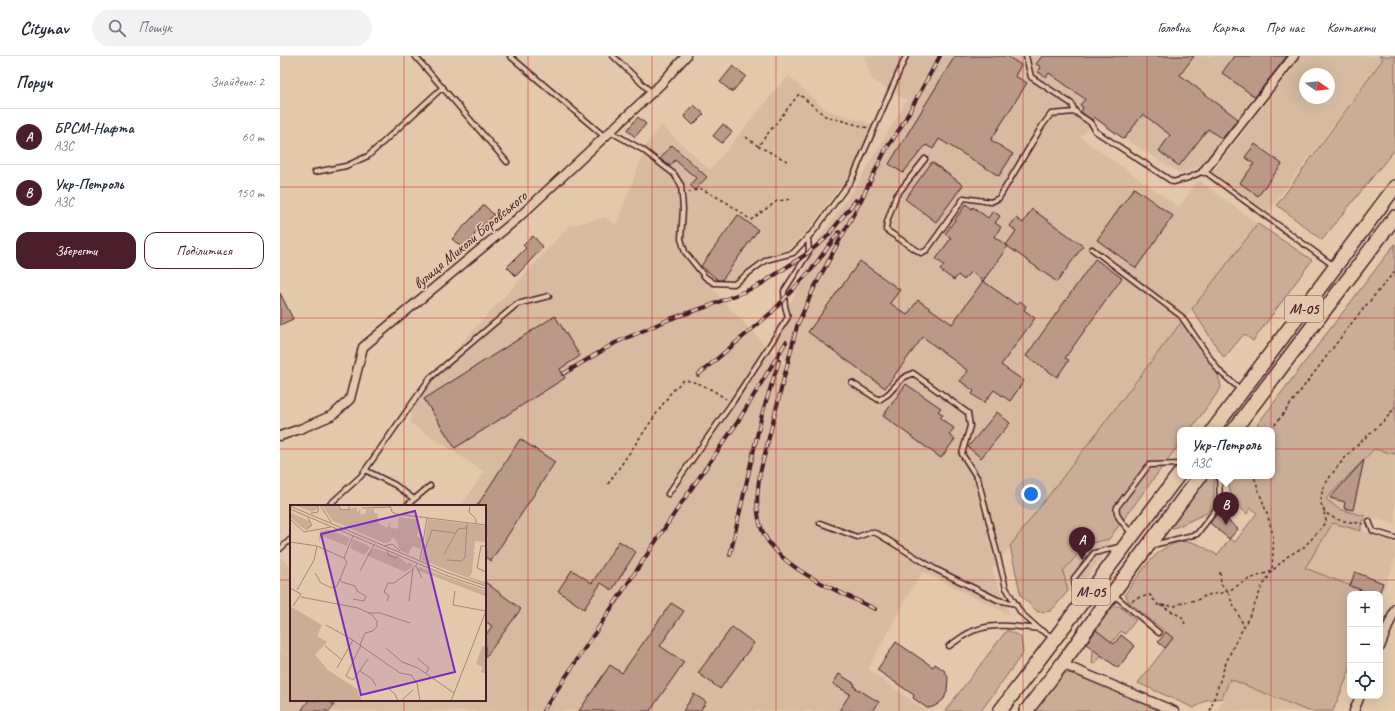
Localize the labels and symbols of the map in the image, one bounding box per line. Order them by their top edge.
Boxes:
north arrow [1299,68,1335,104]
street label: вулиця Миколи Боровського [409,185,532,294]
road number: М-05 [1285,296,1323,322]
your location [1021,484,1041,504]
pin: B [1213,492,1239,525]
inset map [290,505,486,701]
pin: A [1069,527,1095,560]
road number: М-05 [1072,579,1110,605]

